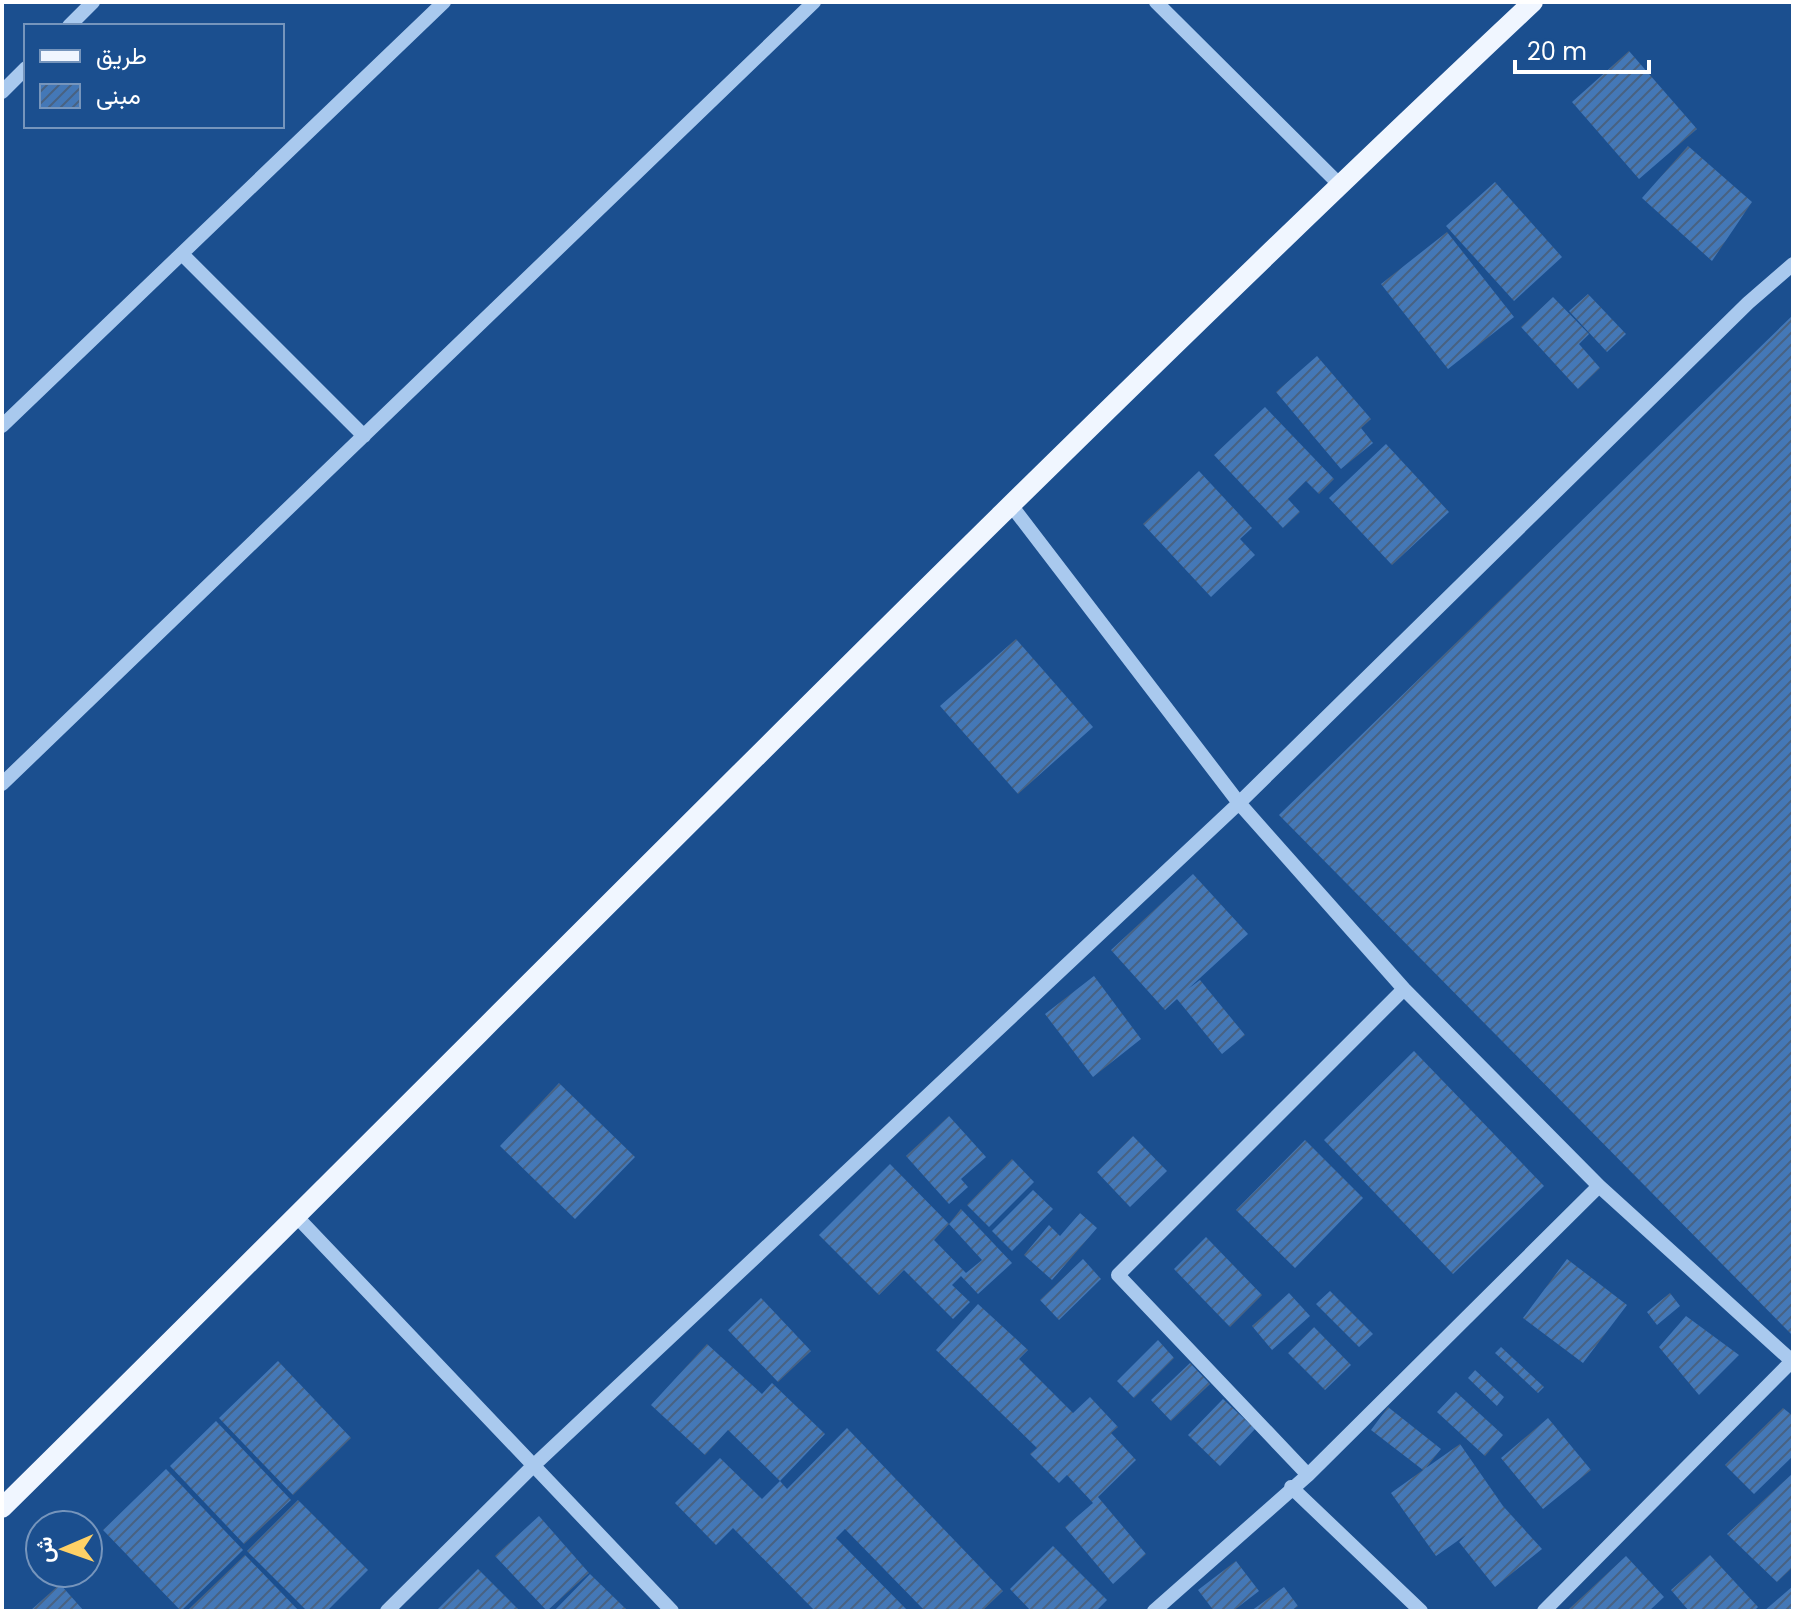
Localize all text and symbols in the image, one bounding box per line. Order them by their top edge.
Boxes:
legend [24,24,284,128]
scale bar [1515,24,1649,74]
text: 20 m [1527,35,1587,68]
text: طريق [96,39,147,72]
text: مبنى [96,79,141,112]
north arrow [24,1509,104,1589]
text: ش [29,1536,60,1563]

